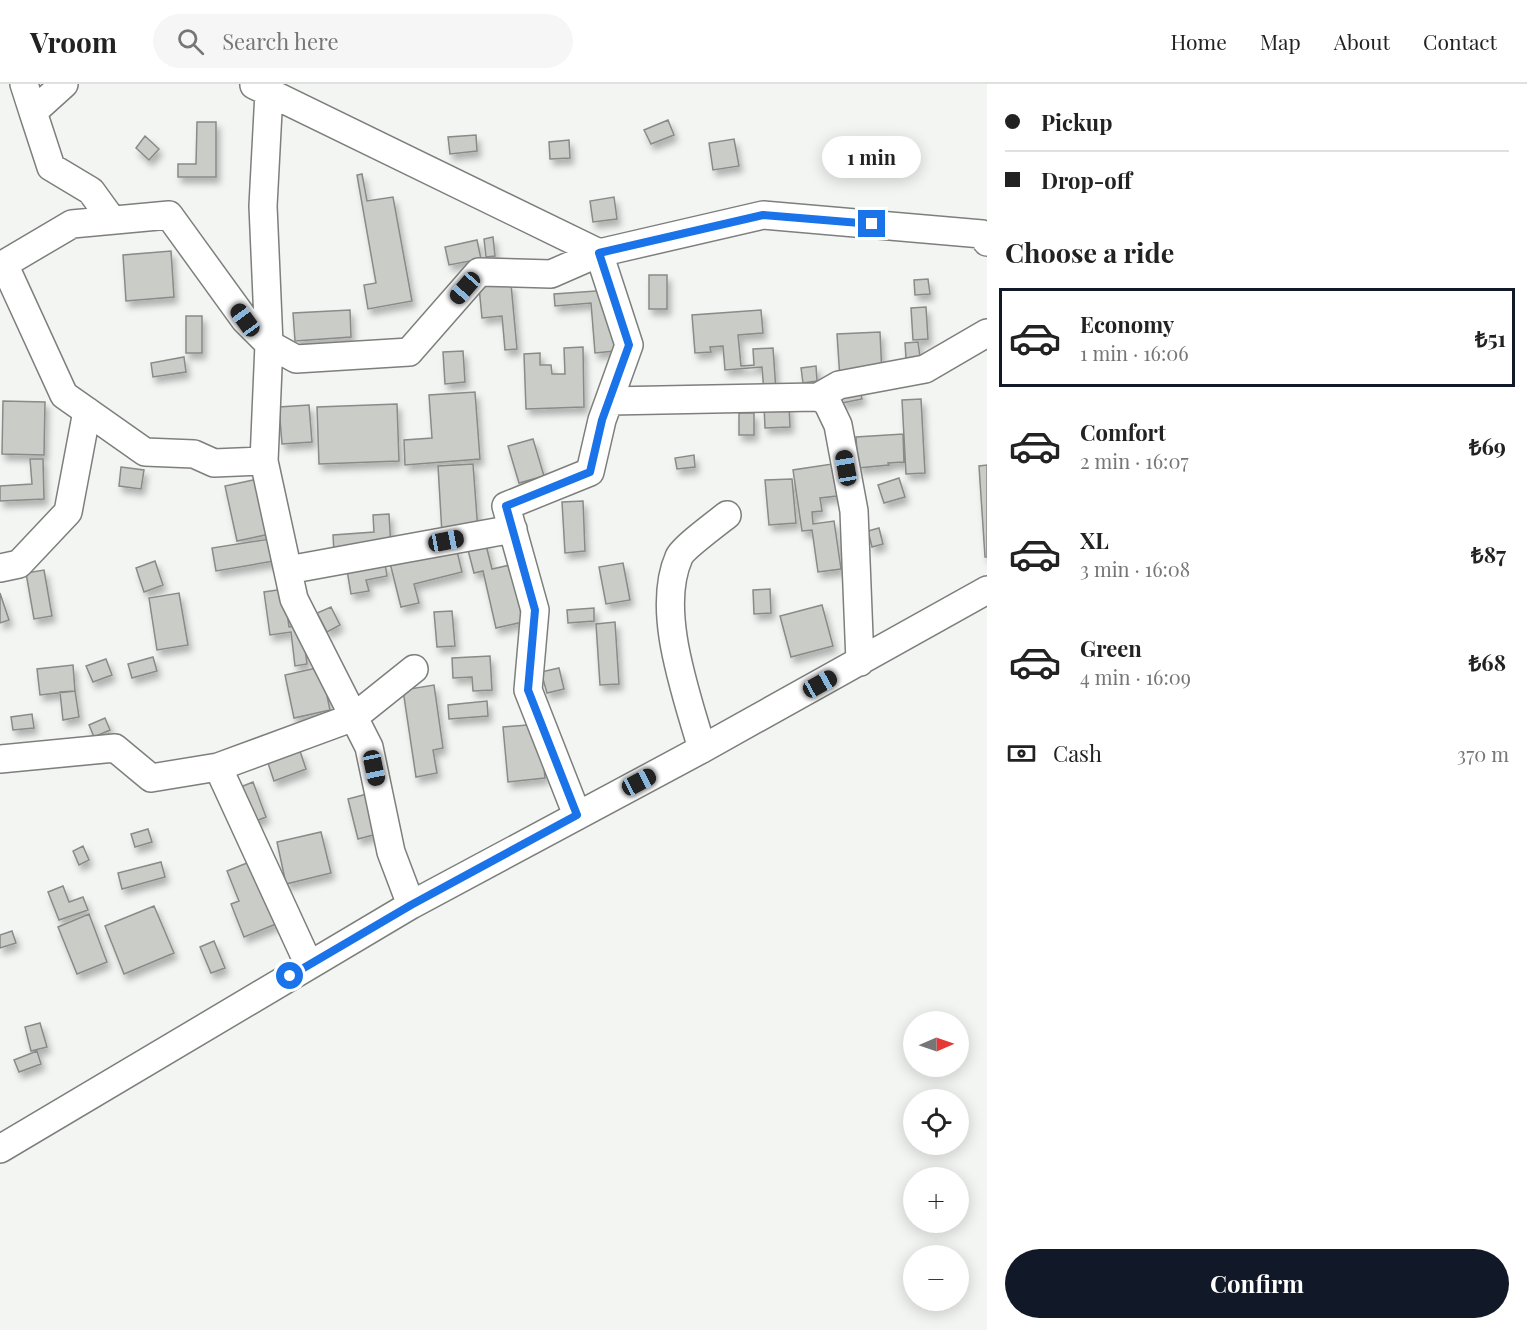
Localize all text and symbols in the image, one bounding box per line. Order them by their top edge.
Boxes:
search box [153,14,573,68]
text: Vroom [30,23,117,60]
icon: search [174,25,207,58]
text: Search here [222,26,339,56]
text: Home [1171,27,1227,55]
text: Map [1260,27,1301,55]
text: About [1334,27,1390,55]
text: Contact [1423,27,1497,55]
text: Pickup [1041,107,1112,137]
callout: 1 min [822,137,922,179]
text: 1 min [847,143,896,170]
text: Drop-off [1041,165,1132,195]
route end [858,210,885,237]
text: Choose a ride [1005,234,1174,270]
car [446,269,484,307]
car [227,300,263,340]
text: Economy [1080,309,1174,339]
icon: car [1008,311,1062,365]
text: ₺51 [1475,323,1506,353]
text: 1 min · 16:06 [1080,339,1189,366]
text: Comfort [1080,417,1166,447]
icon: car [1008,419,1062,473]
text: ₺69 [1469,431,1506,461]
text: 2 min · 16:07 [1080,447,1189,474]
car [834,449,858,487]
text: XL [1080,525,1109,555]
icon: car [1008,527,1062,581]
car [427,529,465,553]
text: ₺87 [1471,539,1506,569]
text: 3 min · 16:08 [1080,555,1190,582]
text: Green [1080,633,1142,663]
icon: car [1008,635,1062,689]
text: ₺68 [1469,647,1506,677]
text: 4 min · 16:09 [1080,663,1191,690]
car [800,667,840,701]
icon: cash [1005,737,1038,770]
text: Cash [1053,738,1102,768]
text: 370 m [1457,740,1509,767]
car [361,749,387,787]
car [619,766,659,798]
route start [276,962,303,989]
north arrow [903,1011,969,1077]
map controls [903,1011,969,1311]
button: locate [903,1089,969,1155]
button: + [903,1167,969,1233]
button: − [903,1245,969,1311]
button: Confirm [1005,1249,1509,1318]

